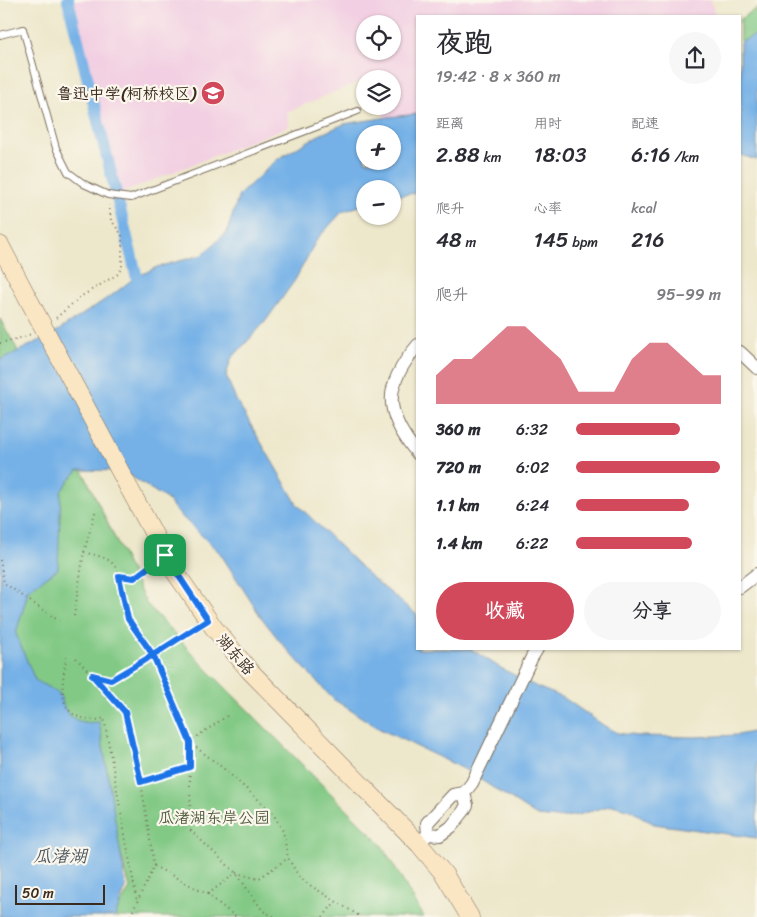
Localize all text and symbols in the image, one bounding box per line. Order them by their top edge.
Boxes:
map controls [356,15,401,225]
button: locate [356,15,401,60]
text: 夜跑 [436,18,492,67]
button: share [669,32,721,84]
text: 19:42 · 8 × 360 m [436,62,561,91]
button: layers [356,70,401,115]
place label: 鲁迅中学(柯桥校区) [57,79,197,108]
school or university icon: 鲁迅中学(柯桥校区) [200,80,226,106]
text: 距离 [436,111,464,136]
text: 用时 [534,111,562,136]
text: 配速 [631,111,659,136]
button: + [356,125,401,170]
text: 2.88 [436,136,480,174]
text: 18:03 [534,136,586,174]
text: 6:16 [631,136,671,174]
text: km [480,145,502,170]
text: /km [671,145,699,170]
button: − [356,180,401,225]
text: 爬升 [436,196,464,221]
text: 心率 [534,196,562,221]
text: kcal [631,196,657,221]
text: 48 [436,221,462,259]
text: 145 [534,221,569,259]
text: 216 [631,221,664,259]
text: m [462,230,476,255]
text: bpm [569,230,598,255]
text: 爬升 [436,280,468,309]
text: 95–99 m [656,280,721,309]
text: 360 m [436,415,480,444]
text: 6:32 [516,415,548,444]
text: 720 m [436,453,481,482]
text: 6:02 [516,453,549,482]
text: 1.1 km [436,491,480,520]
text: 6:24 [516,491,549,520]
text: 1.4 km [436,529,483,558]
text: 6:22 [516,529,548,558]
pin [144,534,186,576]
icon: arrive [151,541,179,569]
button: 收藏 [436,582,574,640]
button: 分享 [584,582,721,640]
street label: 湖东路 [209,627,262,682]
park label: 瓜渚湖东岸公园 [158,803,270,832]
water label: 瓜渚湖 [33,840,89,872]
text: 50 m [22,881,54,906]
scale bar [15,882,105,905]

